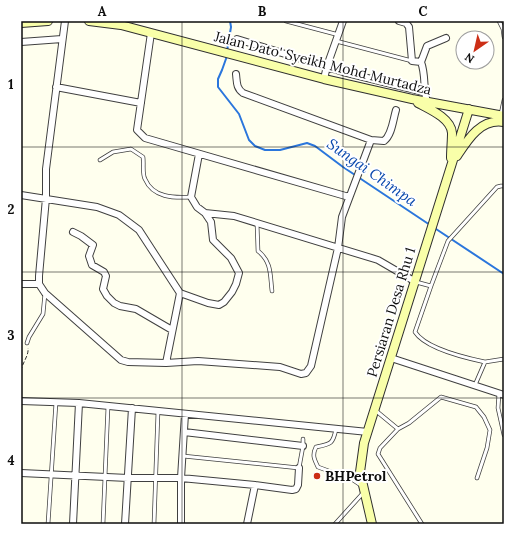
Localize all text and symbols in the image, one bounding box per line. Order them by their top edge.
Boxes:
text: A [98,3,107,20]
text: B [258,3,267,20]
text: C [419,3,428,20]
street label: Jalan Dato' Syeikh Mohd Murtadza [212,27,434,99]
north arrow [455,30,495,70]
text: N [462,50,477,66]
text: 1 [8,76,14,93]
water label: Sungai Chimpa [324,134,421,210]
text: 2 [8,201,15,218]
street label: Persiaran Desa Rhu 1 [363,245,419,379]
text: 3 [7,327,15,344]
text: 4 [7,452,15,469]
place label: BHPetrol [325,467,387,485]
marker: BHPetrol [312,471,322,481]

